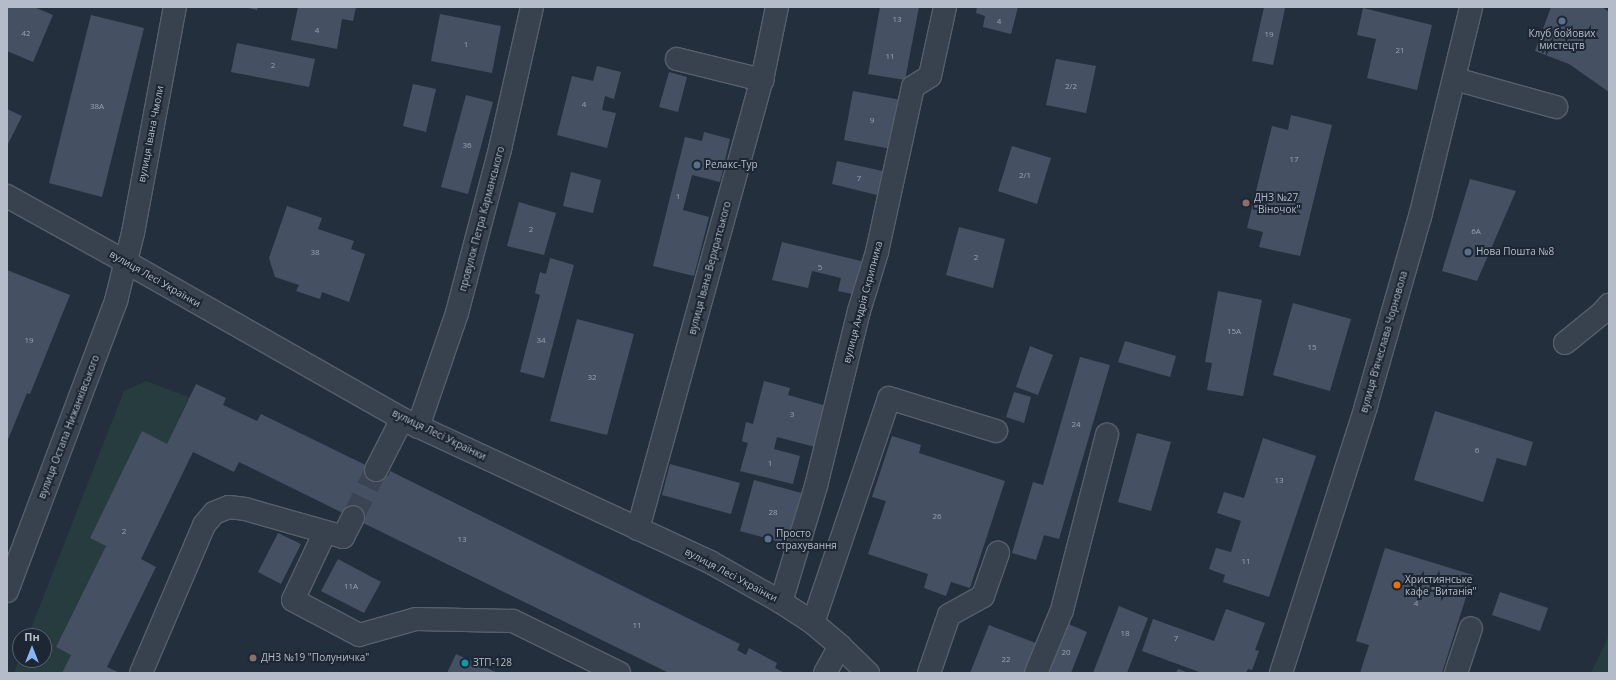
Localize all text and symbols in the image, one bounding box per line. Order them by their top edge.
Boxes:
house number: 13 [892,14,902,24]
house number: 4 [997,16,1001,26]
marker: Клуб бойових мистецтв [1557,16,1567,26]
house number: 4 [315,25,319,35]
place label: Клуб бойових мистецтв [1528,27,1596,50]
house number: 42 [21,28,31,38]
house number: 19 [1264,29,1274,39]
house number: 1 [464,39,468,49]
house number: 21 [1395,45,1405,55]
house number: 11 [885,51,895,61]
house number: 2 [271,60,275,70]
house number: 2/2 [1065,81,1077,91]
street label: вулиця Івана Чмоли [136,85,166,183]
house number: 4 [582,99,586,109]
house number: 38А [90,101,104,111]
house number: 9 [870,115,874,125]
house number: 36 [462,140,472,150]
street label: провулок Петра Карманського [457,145,507,293]
house number: 17 [1289,154,1299,164]
place label: Релакс-Тур [705,159,758,171]
marker: Релакс-Тур [692,160,702,170]
house number: 2/1 [1019,170,1031,180]
house number: 7 [857,173,861,183]
house number: 1 [676,191,680,201]
place label: ДНЗ №27 "Віночок" [1254,191,1301,214]
marker: ДНЗ №27 "Віночок" [1241,198,1251,208]
street label: вулиця Івана Верхратського [686,200,734,336]
house number: 2 [529,224,533,234]
house number: 6А [1471,226,1481,236]
street label: вулиця Андрія Скрипника [841,240,885,364]
place label: Нова Пошта №8 [1476,246,1554,258]
house number: 38 [310,247,320,257]
marker: Нова Пошта №8 [1463,247,1473,257]
street label: вулиця Лесі Українки [107,248,203,310]
house number: 2 [974,252,978,262]
house number: 5 [818,262,822,272]
street label: вулиця Вʼячеслава Чорновола [1358,270,1410,414]
house number: 15А [1227,326,1241,336]
house number: 19 [24,335,34,345]
house number: 34 [536,335,546,345]
house number: 15 [1307,342,1317,352]
street label: вулиця Остапа Нижанківського [36,353,102,501]
house number: 32 [587,372,597,382]
street label: вулиця Лесі Українки [390,407,488,463]
house number: 3 [790,409,794,419]
house number: 24 [1071,419,1081,429]
house number: 6 [1475,445,1479,455]
house number: 1 [768,458,772,468]
house number: 13 [1274,475,1284,485]
house number: 28 [768,507,778,517]
house number: 26 [932,511,942,521]
house number: 2 [122,526,126,536]
place label: Просто страхування [776,527,837,550]
house number: 13 [457,534,467,544]
marker: Просто страхування [763,534,773,544]
street label: вулиця Лесі Українки [683,545,779,605]
house number: 11 [1241,556,1251,566]
place label: Християнське кафе "Витанія" [1405,573,1477,596]
marker: Християнське кафе "Витанія" [1392,580,1402,590]
house number: 11А [344,581,358,591]
house number: 4 [1414,598,1418,608]
house number: 11 [632,620,642,630]
north arrow [12,628,52,668]
house number: 18 [1120,628,1130,638]
text: Пн [24,629,40,644]
house number: 7 [1174,633,1178,643]
house number: 20 [1061,647,1071,657]
place label: ДНЗ №19 "Полуничка" [261,652,369,664]
marker: ДНЗ №19 "Полуничка" [248,653,258,663]
house number: 22 [1001,654,1011,664]
place label: ЗТП-128 [473,657,512,669]
marker: ЗТП-128 [460,658,470,668]

